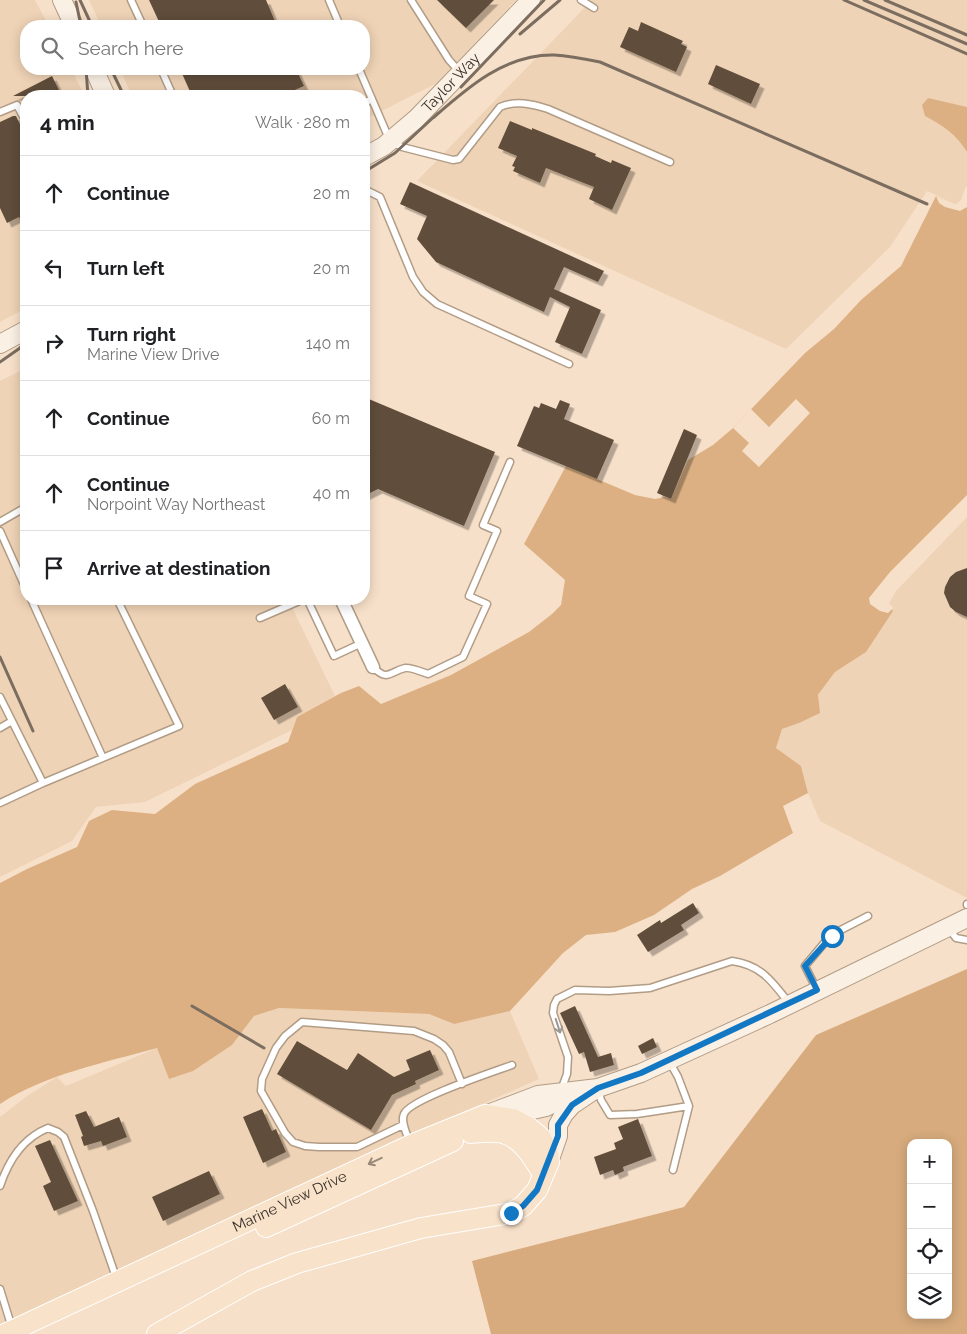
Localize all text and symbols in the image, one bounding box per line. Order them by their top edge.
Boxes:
search box [20,20,370,75]
icon: search [38,34,66,62]
text: Search here [78,37,184,59]
street label: Taylor Way [418,49,484,116]
text: 4 min [40,110,95,135]
text: Walk · 280 m [255,113,350,132]
icon: ahead [40,179,68,207]
text: Continue [87,182,170,204]
text: 20 m [313,184,350,203]
icon: left [40,254,68,282]
text: Turn left [87,257,164,279]
text: 20 m [313,259,350,278]
text: Turn right [87,323,176,345]
icon: right [40,329,68,357]
text: 140 m [306,334,350,353]
text: Marine View Drive [87,345,219,364]
icon: ahead [40,404,68,432]
text: Continue [87,407,170,429]
text: 60 m [312,409,350,428]
text: Continue [87,473,170,495]
icon: ahead [40,479,68,507]
text: 40 m [313,484,350,503]
text: Norpoint Way Northeast [87,495,265,514]
icon: arrive [40,554,68,582]
text: Arrive at destination [87,557,271,579]
route start [821,925,844,948]
one-way arrow [553,1018,563,1034]
map controls [907,1139,952,1319]
button: + [907,1139,952,1184]
one-way arrow [368,1156,383,1166]
street label: Marine View Drive [230,1167,350,1236]
button: − [907,1184,952,1229]
route end [500,1202,523,1225]
button: locate [907,1229,952,1274]
button: layers [907,1274,952,1319]

